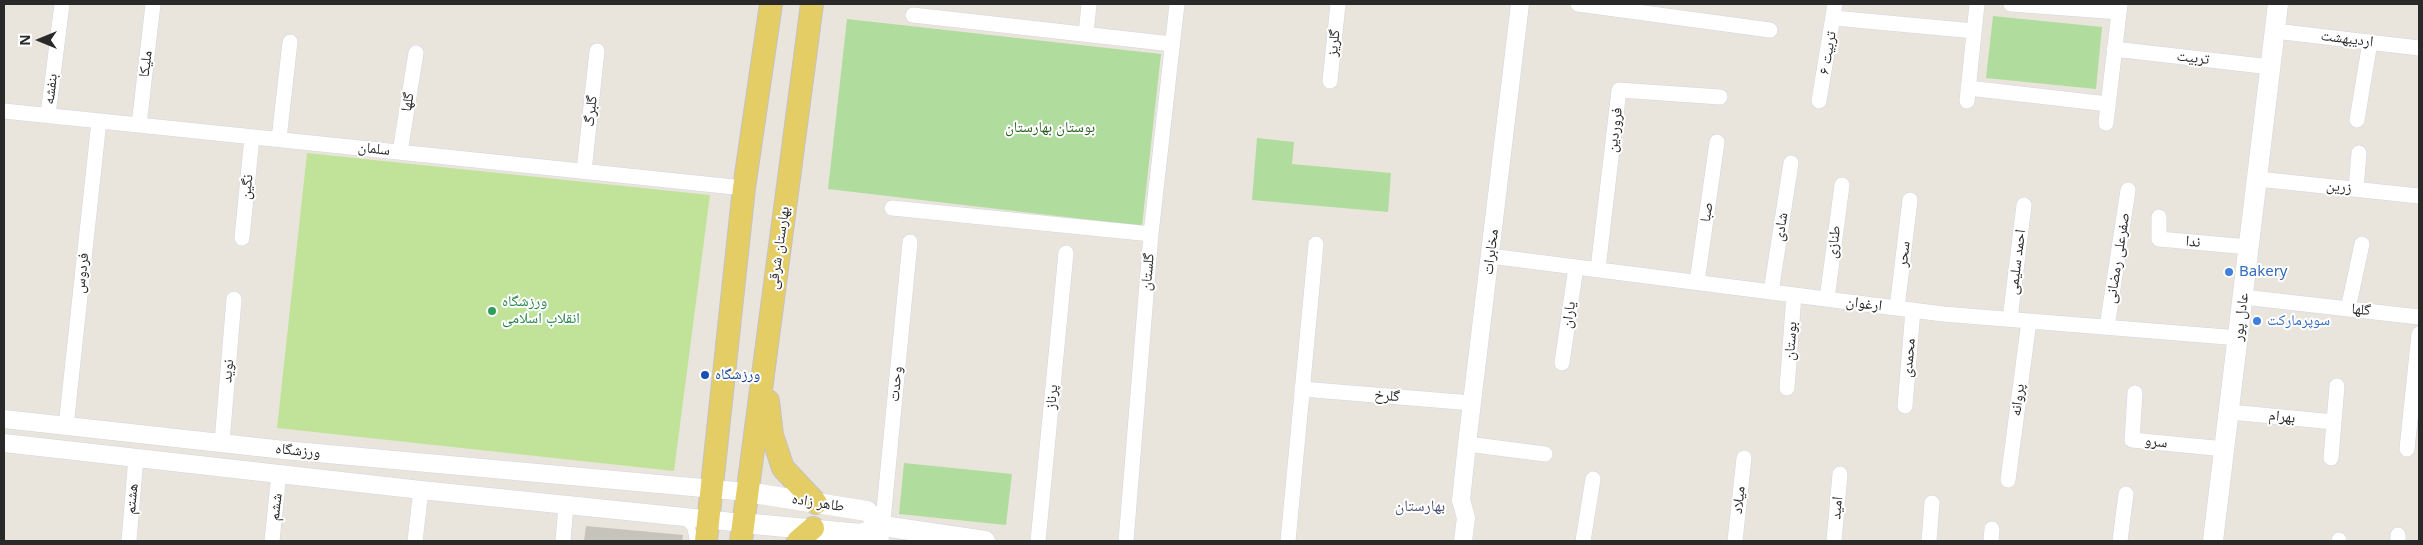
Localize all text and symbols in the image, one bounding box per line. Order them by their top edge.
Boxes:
north arrow [15,15,65,65]
street label: اردیبهشت [2320,27,2374,51]
street label: گلریز [1324,29,1344,57]
street label: تربیت ۶ [1815,30,1841,76]
text: N [15,34,34,46]
street label: تربیت [2176,47,2210,69]
street label: ملیکا [135,50,157,78]
street label: بنفشه [40,73,62,105]
street label: گلها [398,91,418,113]
street label: گلبرگ [580,95,602,127]
street label: فروردین [1603,106,1627,154]
park label: بوستان بهارستان [1005,119,1095,137]
street label: سلمان [357,138,391,160]
street label: نگین [237,174,257,200]
street label: زرین [2325,177,2353,197]
street label: صبا [1697,201,1717,223]
street label: بهارستان شرقی [764,205,794,291]
street label: شادی [1770,211,1792,243]
street label: صفرعلی رمضانی [2102,211,2134,305]
street label: طنازی [1823,224,1845,260]
street label: مخابرات [1479,228,1503,276]
street label: احمد سلیمی [2004,228,2030,296]
street label: ندا [2185,232,2201,252]
street label: سحر [1893,240,1915,268]
street label: فردوس [71,252,93,294]
street label: گلستان [1137,252,1159,292]
place label: Bakery [2239,263,2287,281]
marker: Bakery [2223,266,2235,278]
street label: عادل پور [2229,292,2253,342]
place label: ورزشگاه انقلاب اسلامی [502,293,580,328]
street label: ارغوان [1845,293,1883,315]
street label: یاران [1558,300,1580,330]
street label: گلها [2350,300,2372,320]
marker: ورزشگاه انقلاب اسلامی [486,305,498,317]
place label: سوپرمارکت [2267,312,2330,330]
marker: سوپرمارکت [2251,315,2263,327]
street label: بوستان [1781,321,1801,361]
street label: محمدی [1898,338,1920,378]
street label: نوید [218,359,238,383]
place label: ورزشگاه [715,366,760,384]
street label: وحدت [885,366,907,402]
marker: ورزشگاه [699,369,711,381]
street label: پروانه [2007,383,2029,417]
street label: پرناز [1042,384,1062,410]
street label: گلرخ [1374,386,1400,406]
street label: بهرام [2268,407,2296,427]
street label: سرو [2144,432,2168,452]
street label: ورزشگاه [275,440,321,462]
street label: هشتم [122,483,142,515]
street label: میلاد [1729,485,1749,515]
street label: طاهر زاده [790,490,846,516]
street label: ششم [266,492,286,522]
district label: بهارستان [1395,496,1445,516]
street label: امید [1827,496,1847,520]

